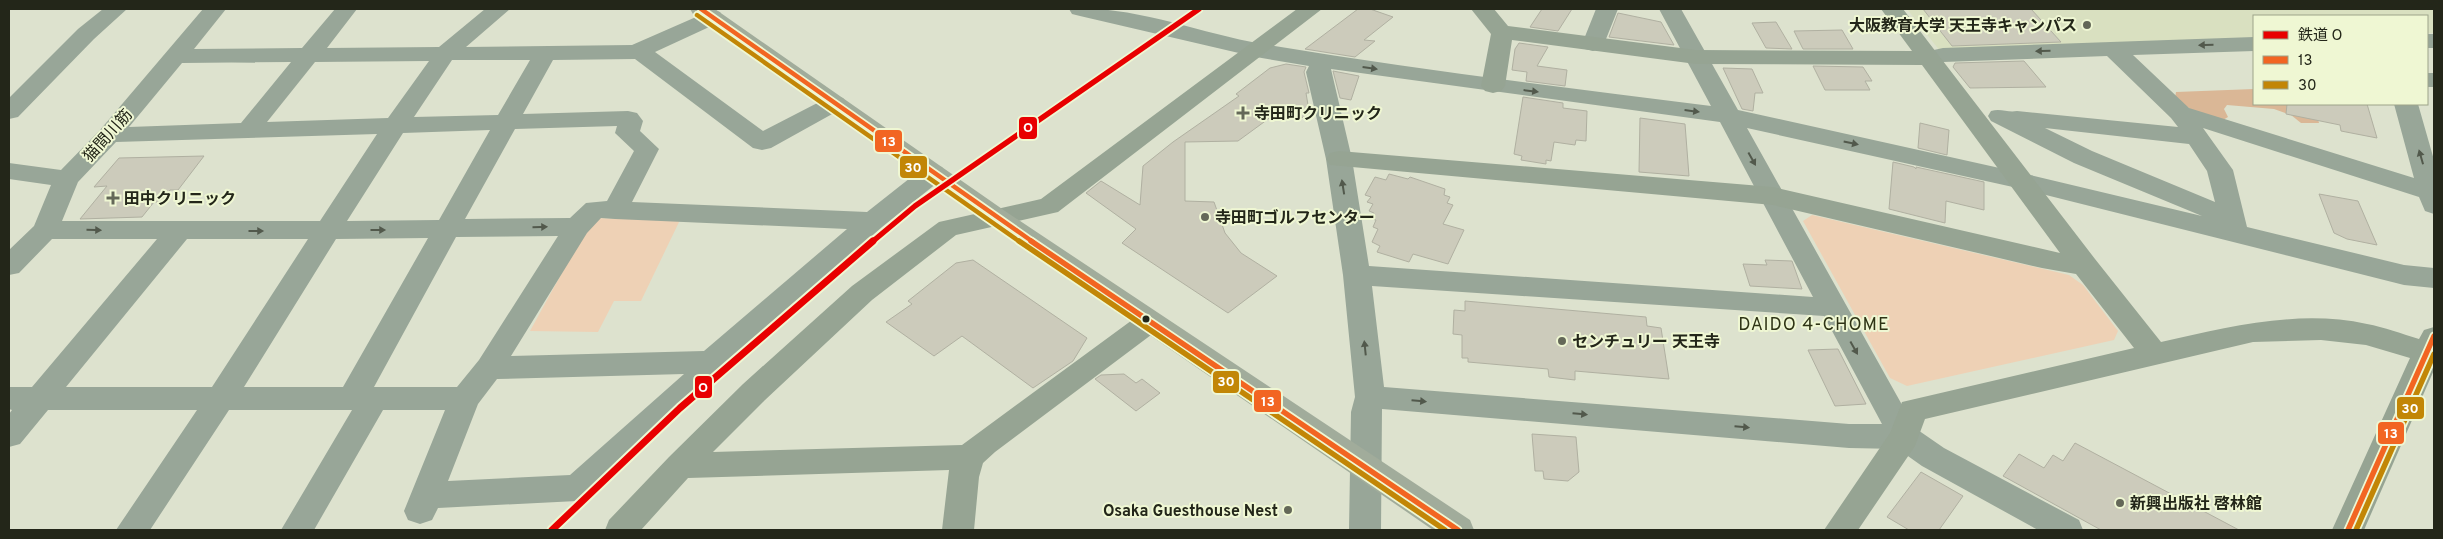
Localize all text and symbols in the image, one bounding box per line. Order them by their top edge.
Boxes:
legend [2253,15,2428,105]
place label: 大阪教育大学 天王寺キャンパス [1849,17,2077,37]
marker: 大阪教育大学 天王寺キャンパス [2081,19,2093,31]
text: 鉄道 O [2298,27,2342,46]
one-way arrow [2197,42,2213,50]
one-way arrow [2035,47,2051,55]
text: 13 [2298,52,2313,71]
one-way arrow [1362,65,1378,73]
text: 30 [2298,77,2317,96]
one-way arrow [1523,87,1539,95]
place label: 寺田町クリニック [1254,105,1382,125]
street label: 猫間川筋 [80,106,137,167]
marker: 寺田町クリニック [1236,106,1250,120]
one-way arrow [1684,107,1700,115]
line badge: O [1018,116,1038,140]
text: O [1023,120,1033,137]
line badge: 13 [874,129,903,153]
text: 13 [882,134,896,151]
one-way arrow [1844,139,1859,147]
one-way arrow [2417,150,2425,165]
one-way arrow [1748,152,1757,166]
line badge: 30 [899,155,928,179]
text: 30 [904,160,922,177]
one-way arrow [1339,179,1347,195]
place label: 田中クリニック [124,190,236,210]
marker: 田中クリニック [106,191,120,205]
place label: 寺田町ゴルフセンター [1215,208,1375,229]
marker: 寺田町ゴルフセンター [1199,211,1211,223]
one-way arrow [532,223,548,231]
one-way arrow [86,226,102,234]
one-way arrow [248,226,264,234]
one-way arrow [370,226,386,234]
unlabelled marker [1141,314,1151,324]
district label: DAIDO 4-CHOME [1738,314,1890,337]
place label: センチュリー 天王寺 [1572,333,1720,353]
marker: センチュリー 天王寺 [1556,335,1568,347]
one-way arrow [1361,340,1369,356]
one-way arrow [1850,341,1859,355]
line badge: 30 [1212,370,1240,394]
text: 30 [1217,374,1235,391]
line badge: O [694,375,713,399]
text: O [698,380,708,397]
line badge: 13 [1253,389,1282,413]
text: 13 [1261,394,1275,411]
line badge: 30 [2396,396,2425,420]
one-way arrow [1411,397,1427,405]
text: 30 [2401,401,2419,418]
one-way arrow [1573,410,1589,418]
line badge: 13 [2377,421,2405,445]
one-way arrow [1735,424,1751,432]
text: 13 [2384,426,2398,443]
place label: 新興出版社 啓林館 [2130,494,2262,515]
marker: 新興出版社 啓林館 [2114,497,2126,509]
place label: Osaka Guesthouse Nest [1103,502,1278,522]
marker: Osaka Guesthouse Nest [1282,504,1294,516]

